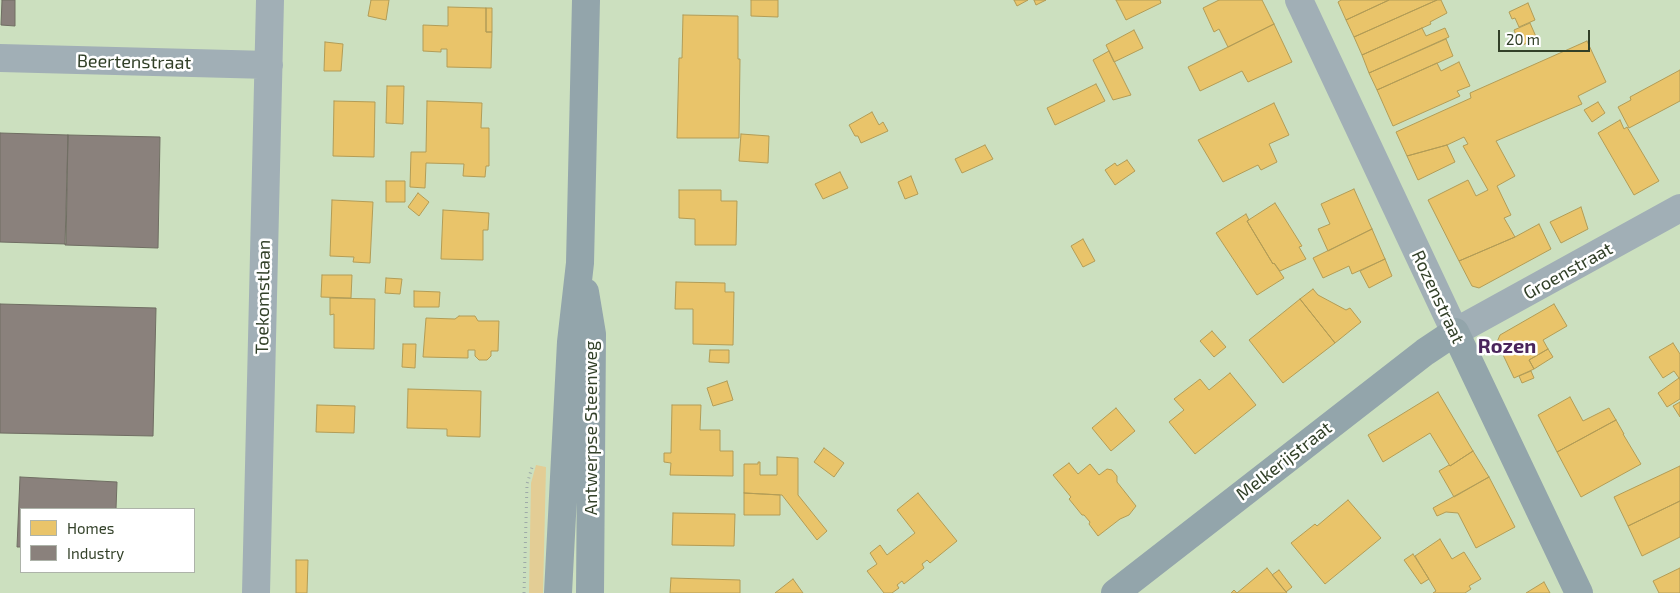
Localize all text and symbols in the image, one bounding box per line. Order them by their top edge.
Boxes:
scale bar [1500,20,1592,52]
text: 20 m [1506,30,1540,48]
street label: Beertenstraat [77,50,191,74]
street label: Groenstraat [1520,238,1616,304]
street label: Toekomstlaan [251,239,275,355]
street label: Rozenstraat [1407,247,1469,347]
district label: Rozen [1478,334,1536,358]
street label: Antwerpse Steenweg [580,341,602,515]
street label: Melkerijstraat [1232,417,1336,505]
legend [20,508,195,573]
text: Homes [67,519,114,537]
text: Industry [67,544,124,562]

